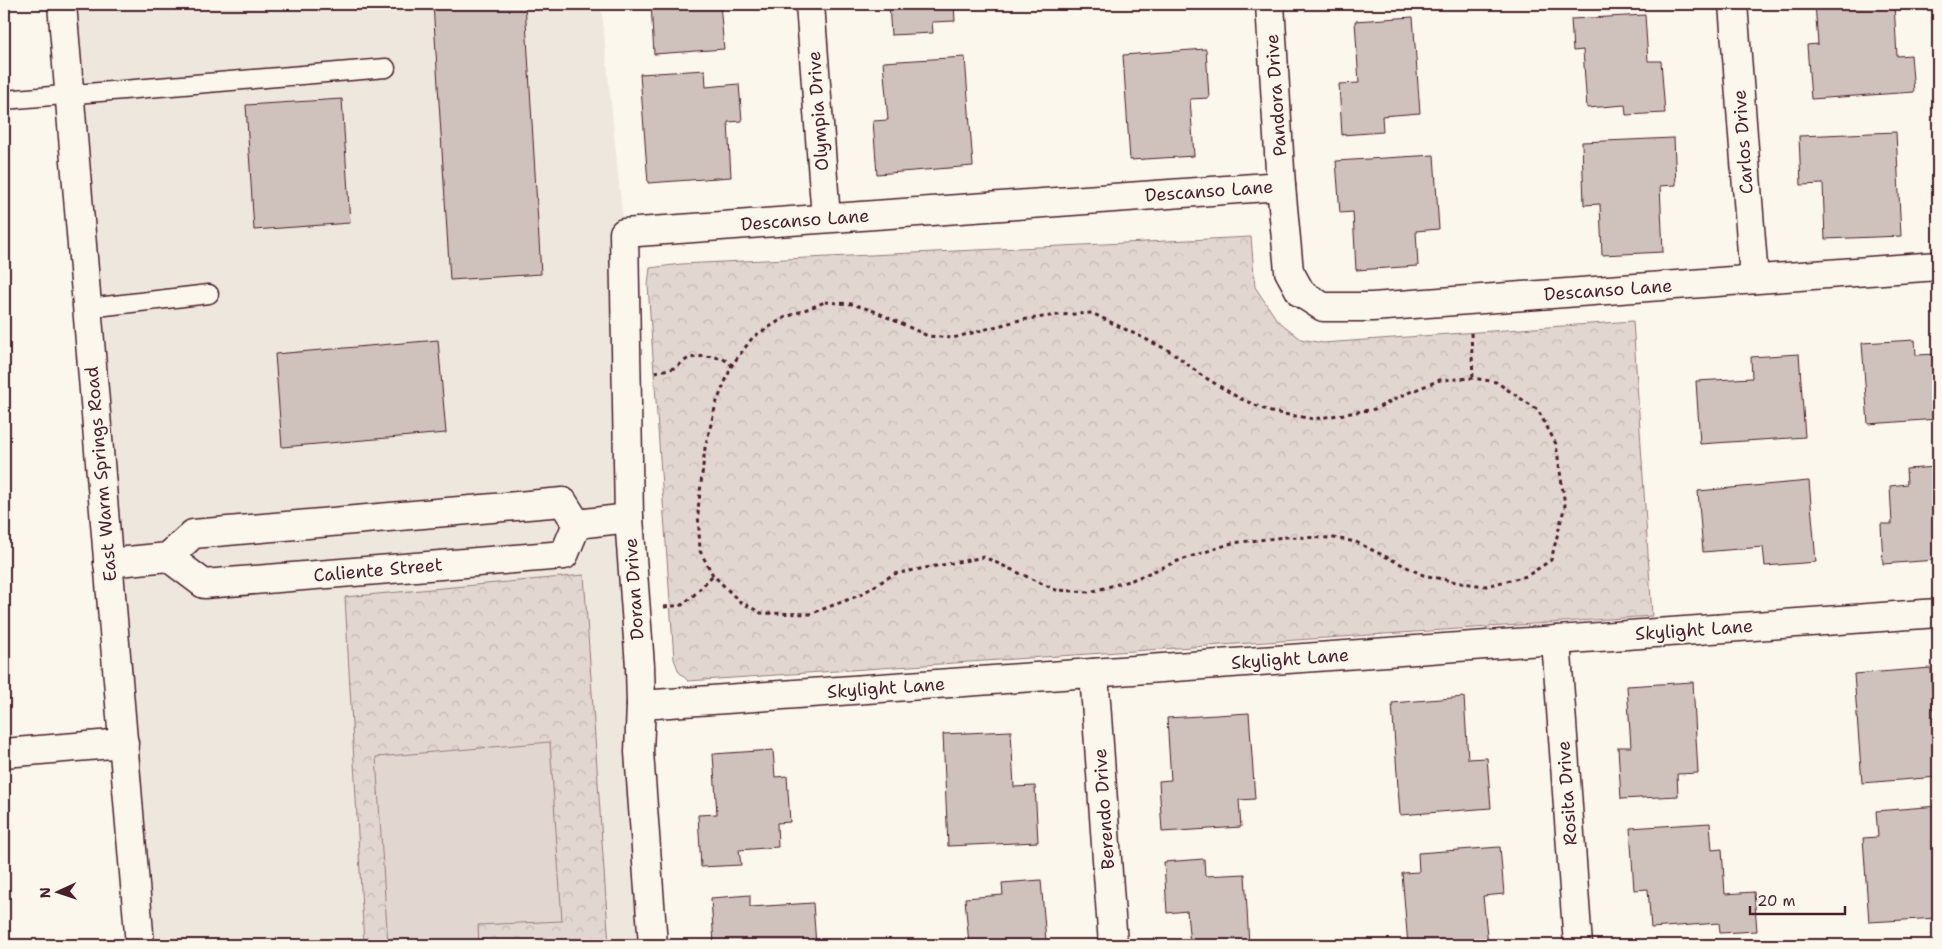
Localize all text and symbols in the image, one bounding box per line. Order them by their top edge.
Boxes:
street label: Pandora Drive [1260,33,1292,157]
street label: Olympia Drive [802,50,834,172]
street label: Carlos Drive [1727,89,1759,195]
street label: Descanso Lane [1144,175,1274,207]
street label: Descanso Lane [740,204,870,236]
street label: Descanso Lane [1543,274,1673,306]
street label: East Warm Springs Road [80,365,122,583]
street label: Doran Drive [618,537,650,641]
street label: Caliente Street [312,552,444,588]
street label: Skylight Lane [1634,614,1754,646]
street label: Skylight Lane [1230,643,1350,675]
street label: Skylight Lane [826,672,946,704]
street label: Rosita Drive [1551,740,1583,846]
street label: Berendo Drive [1088,748,1120,870]
north arrow [32,866,82,916]
scale bar [1750,884,1844,916]
text: N [36,887,54,899]
text: 20 m [1757,891,1796,911]

